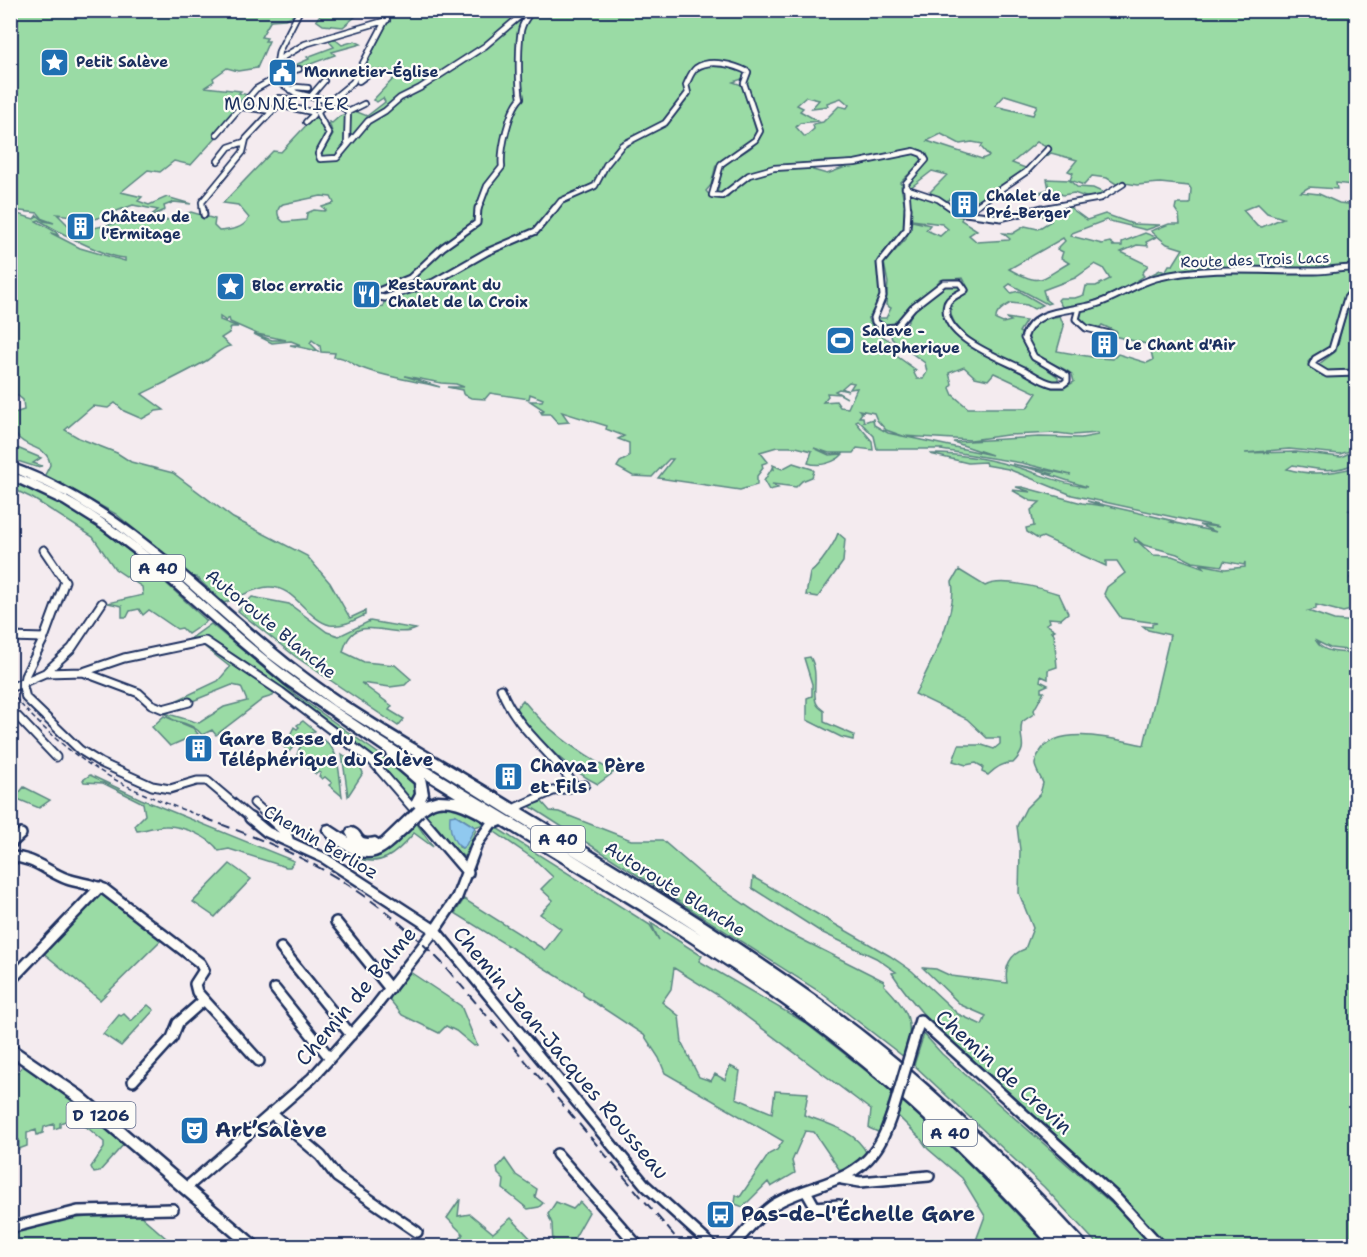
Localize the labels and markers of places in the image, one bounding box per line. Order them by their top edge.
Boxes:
place icon: Petit Salève [39,46,71,78]
place label: Petit Salève [76,52,168,72]
public building icon: Monnetier-Église [267,56,299,88]
place label: Monnetier-Église [304,61,438,82]
place label: Chalet de Pré-Berger [986,186,1071,223]
building icon: Chalet de Pré-Berger [949,189,981,221]
place label: Château de l'Ermitage [101,207,190,244]
building icon: Château de l'Ermitage [64,210,96,242]
place icon: Bloc erratic [215,270,247,302]
place label: Restaurant du Chalet de la Croix [388,275,528,312]
place label: Bloc erratic [252,276,343,296]
restaurant icon: Restaurant du Chalet de la Croix [351,278,383,310]
place label: Saleve - telepherique [862,321,960,358]
sports icon: Saleve - telepherique [825,324,857,356]
building icon: Le Chant d'Air [1088,329,1120,361]
place label: Le Chant d'Air [1125,335,1236,355]
place label: Gare Basse du Téléphérique du Salève [219,727,433,772]
building icon: Gare Basse du Téléphérique du Salève [182,733,214,765]
place label: Chavaz Père et Fils [530,754,645,799]
building icon: Chavaz Père et Fils [493,760,525,792]
theatre icon: Art’Salève [178,1114,210,1146]
place label: Art’Salève [215,1116,327,1144]
bus stop icon: Pas-de-l'Échelle Gare [704,1198,736,1230]
place label: Pas-de-l'Échelle Gare [741,1199,975,1228]

